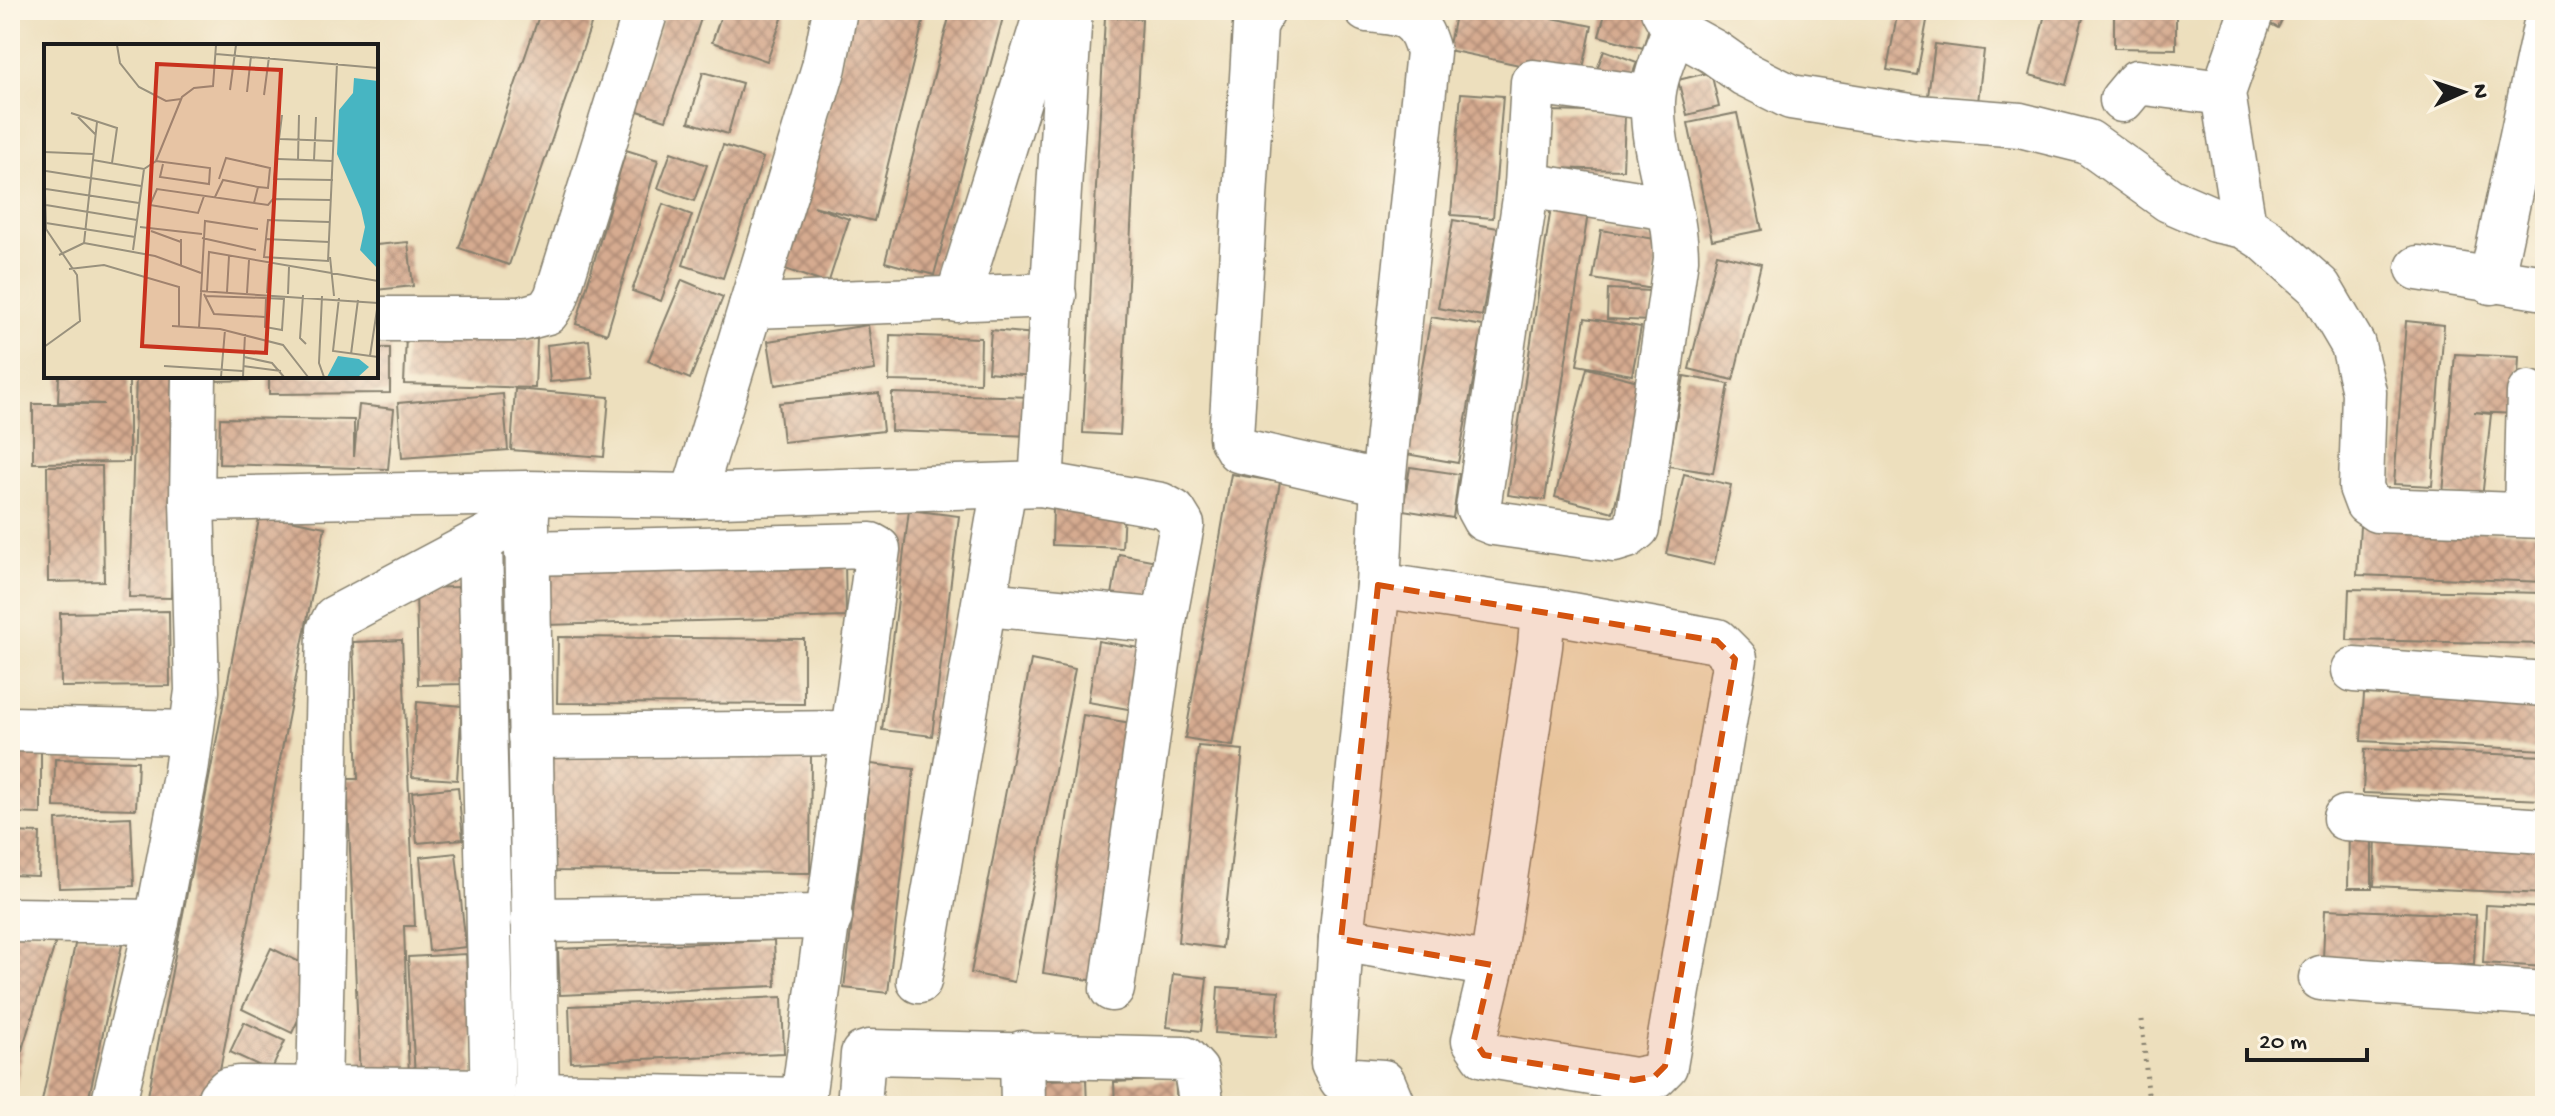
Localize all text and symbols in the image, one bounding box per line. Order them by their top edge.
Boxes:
inset map [44,44,378,378]
north arrow [2423,52,2503,132]
text: N [2466,83,2492,99]
scale bar [2247,1012,2367,1062]
text: 20 m [2259,1029,2307,1058]

